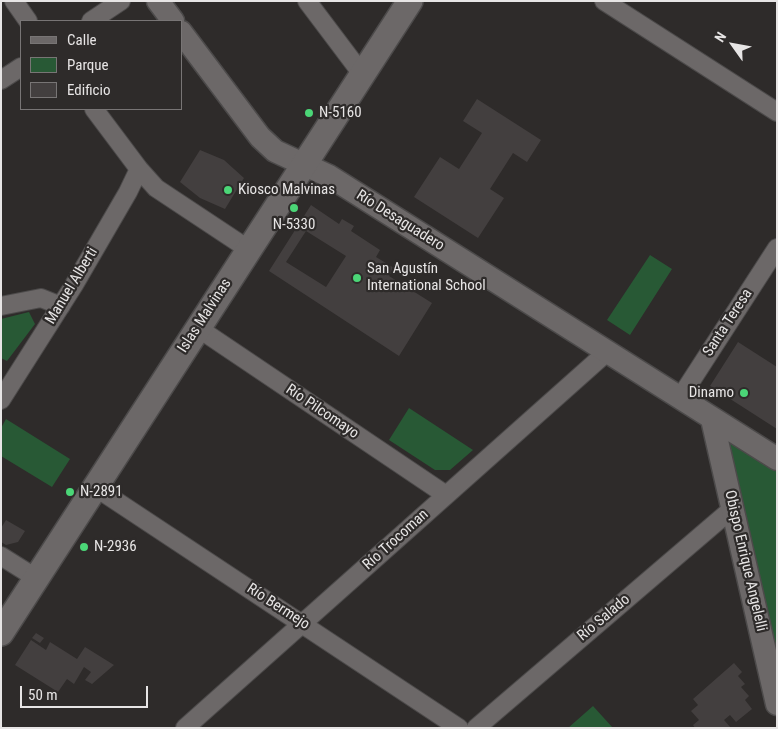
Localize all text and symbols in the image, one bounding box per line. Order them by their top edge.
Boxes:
legend [20,20,182,110]
north arrow [708,20,758,70]
text: N [711,29,729,45]
text: Calle [67,31,97,49]
text: Parque [67,56,109,74]
text: Edificio [67,81,110,99]
place label: N-5160 [319,104,362,122]
marker: N-5160 [303,107,315,119]
place label: Kiosco Malvinas [238,181,335,199]
marker: Kiosco Malvinas [222,184,234,196]
street label: Río Desaguadero [353,187,447,255]
marker: N-5330 [288,202,300,214]
place label: N-5330 [273,216,315,234]
street label: Manuel Alberti [42,244,102,328]
place label: San Agustín International School [367,260,486,295]
marker: San Agustín International School [351,272,363,284]
street label: Islas Malvinas [174,276,236,356]
street label: Santa Teresa [700,286,756,360]
street label: Río Pilcomayo [282,381,362,443]
place label: Dinamo [689,384,734,402]
marker: Dinamo [738,387,750,399]
place label: N-2891 [80,483,123,501]
marker: N-2891 [64,486,76,498]
street label: Obispo Enrique Angelelli [720,489,770,633]
street label: Río Trocoman [360,506,432,574]
place label: N-2936 [94,538,137,556]
marker: N-2936 [78,541,90,553]
street label: Río Bermejo [243,580,313,634]
street label: Río Salado [574,591,634,645]
scale bar [22,676,150,708]
text: 50 m [28,686,58,704]

